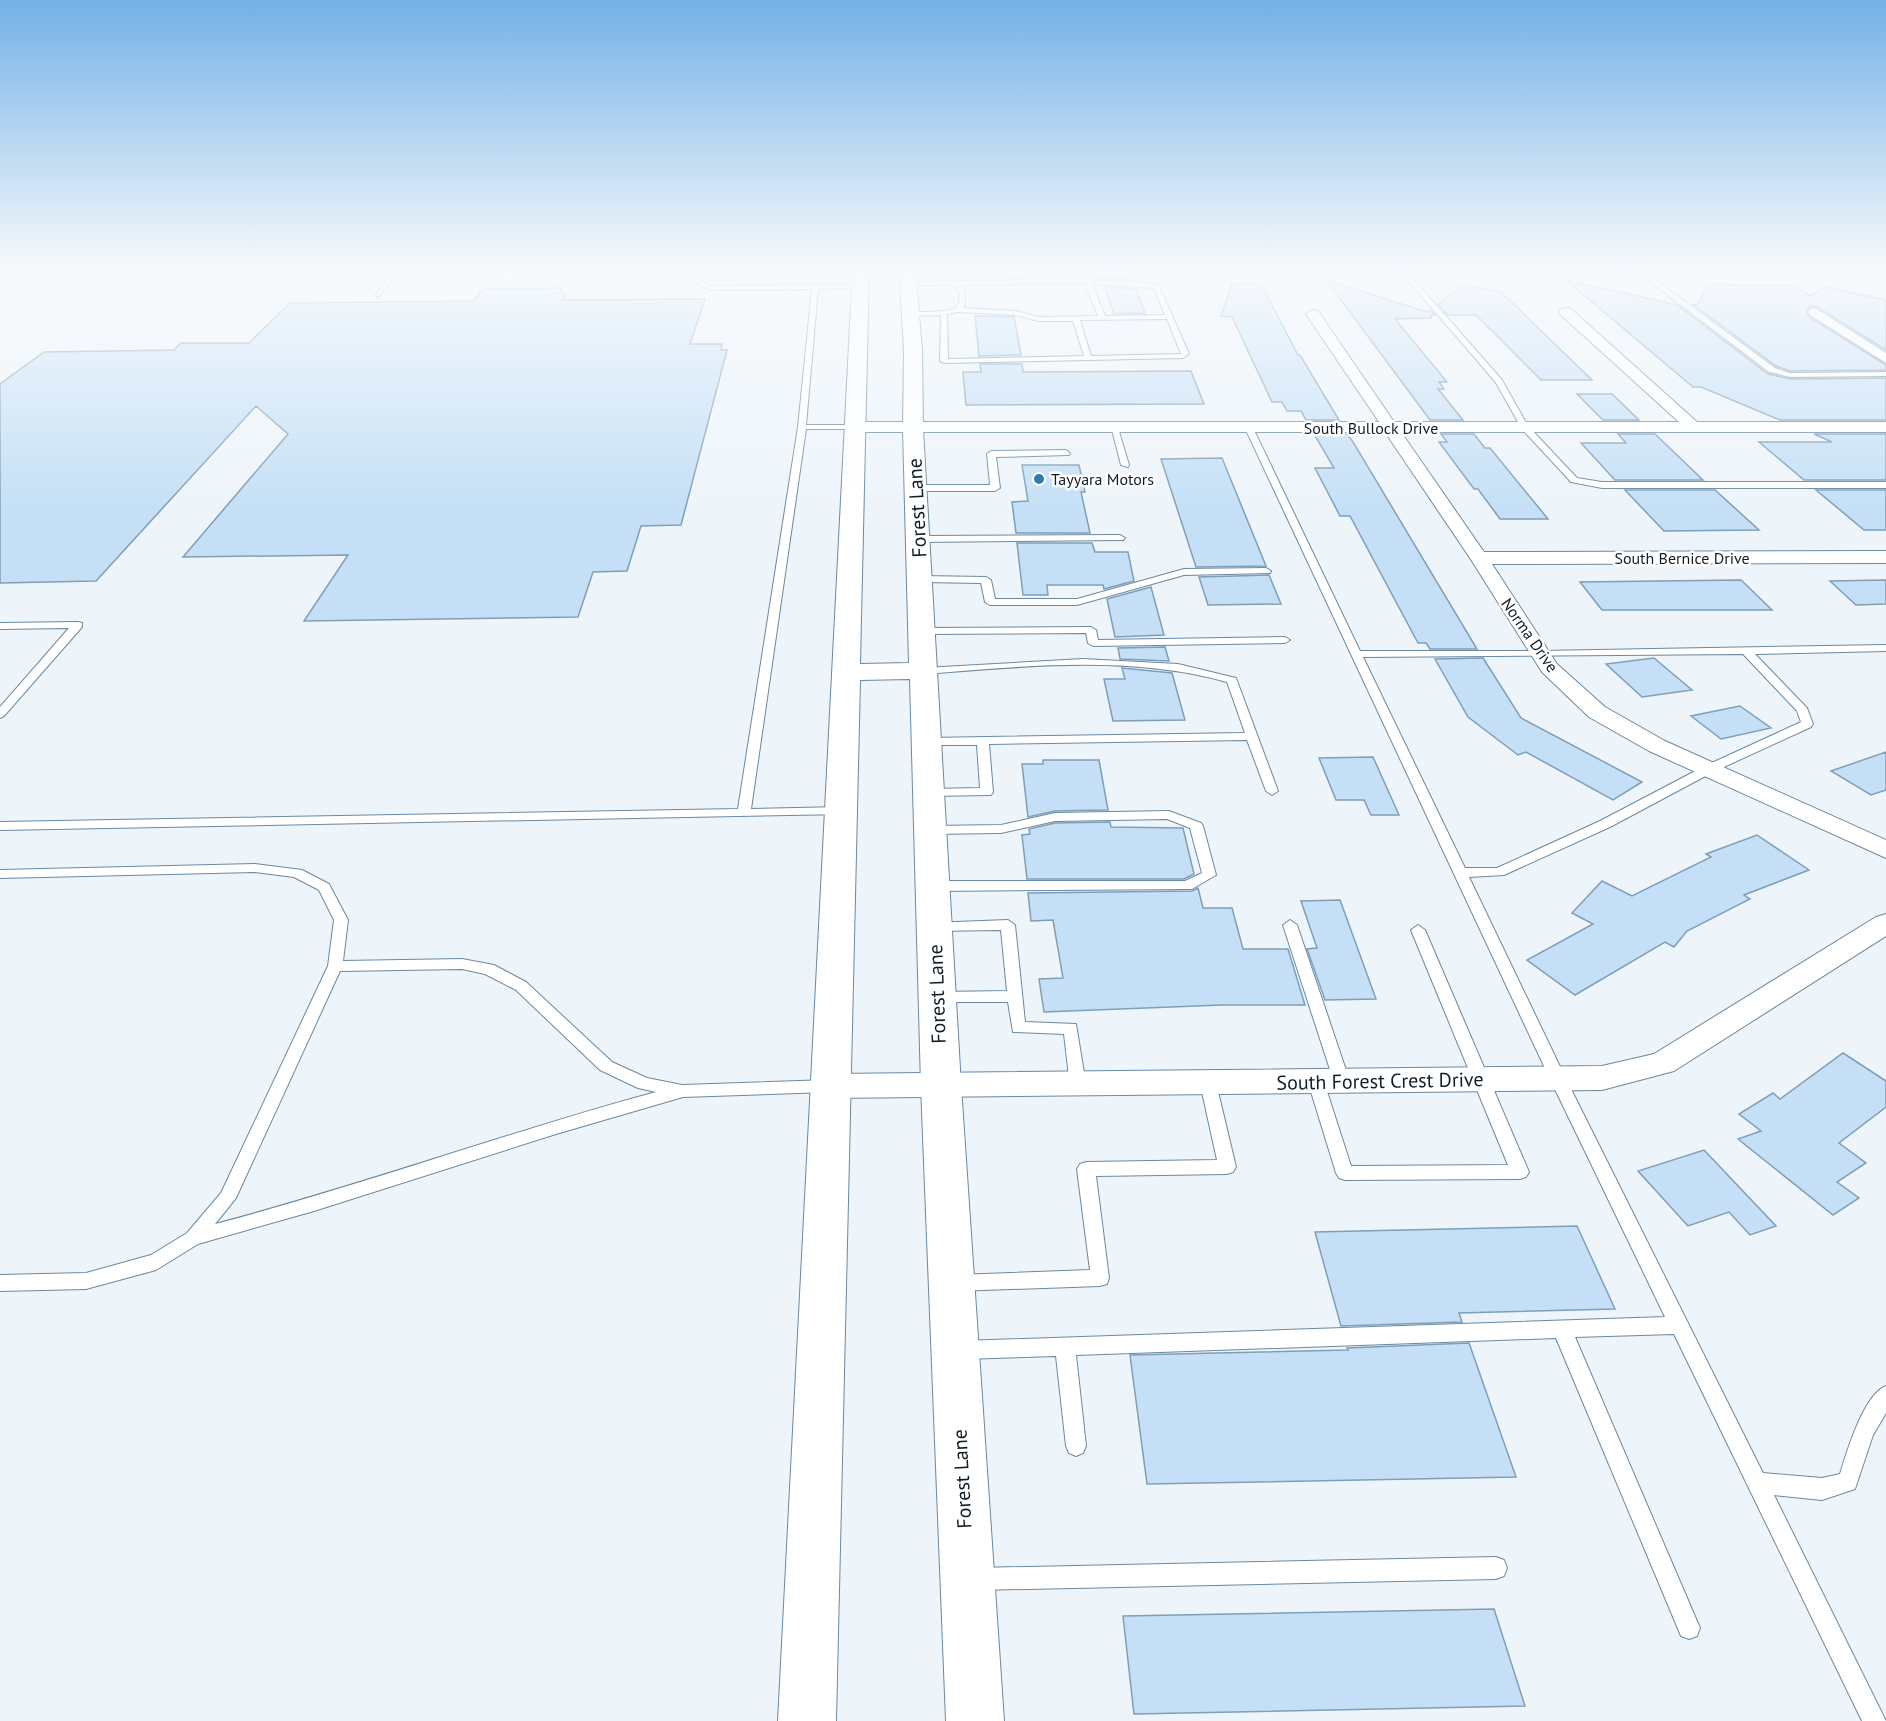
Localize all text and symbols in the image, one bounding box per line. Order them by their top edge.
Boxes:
street label: South Bullock Drive [1304,418,1438,438]
street label: Forest Lane [901,458,933,558]
place label: Tayyara Motors [1051,469,1154,489]
marker: Tayyara Motors [1032,472,1046,486]
street label: South Bernice Drive [1614,548,1750,568]
street label: Norma Drive [1497,594,1563,676]
street label: Forest Lane [922,944,952,1044]
street label: South Forest Crest Drive [1276,1066,1484,1096]
street label: Forest Lane [946,1429,978,1529]

